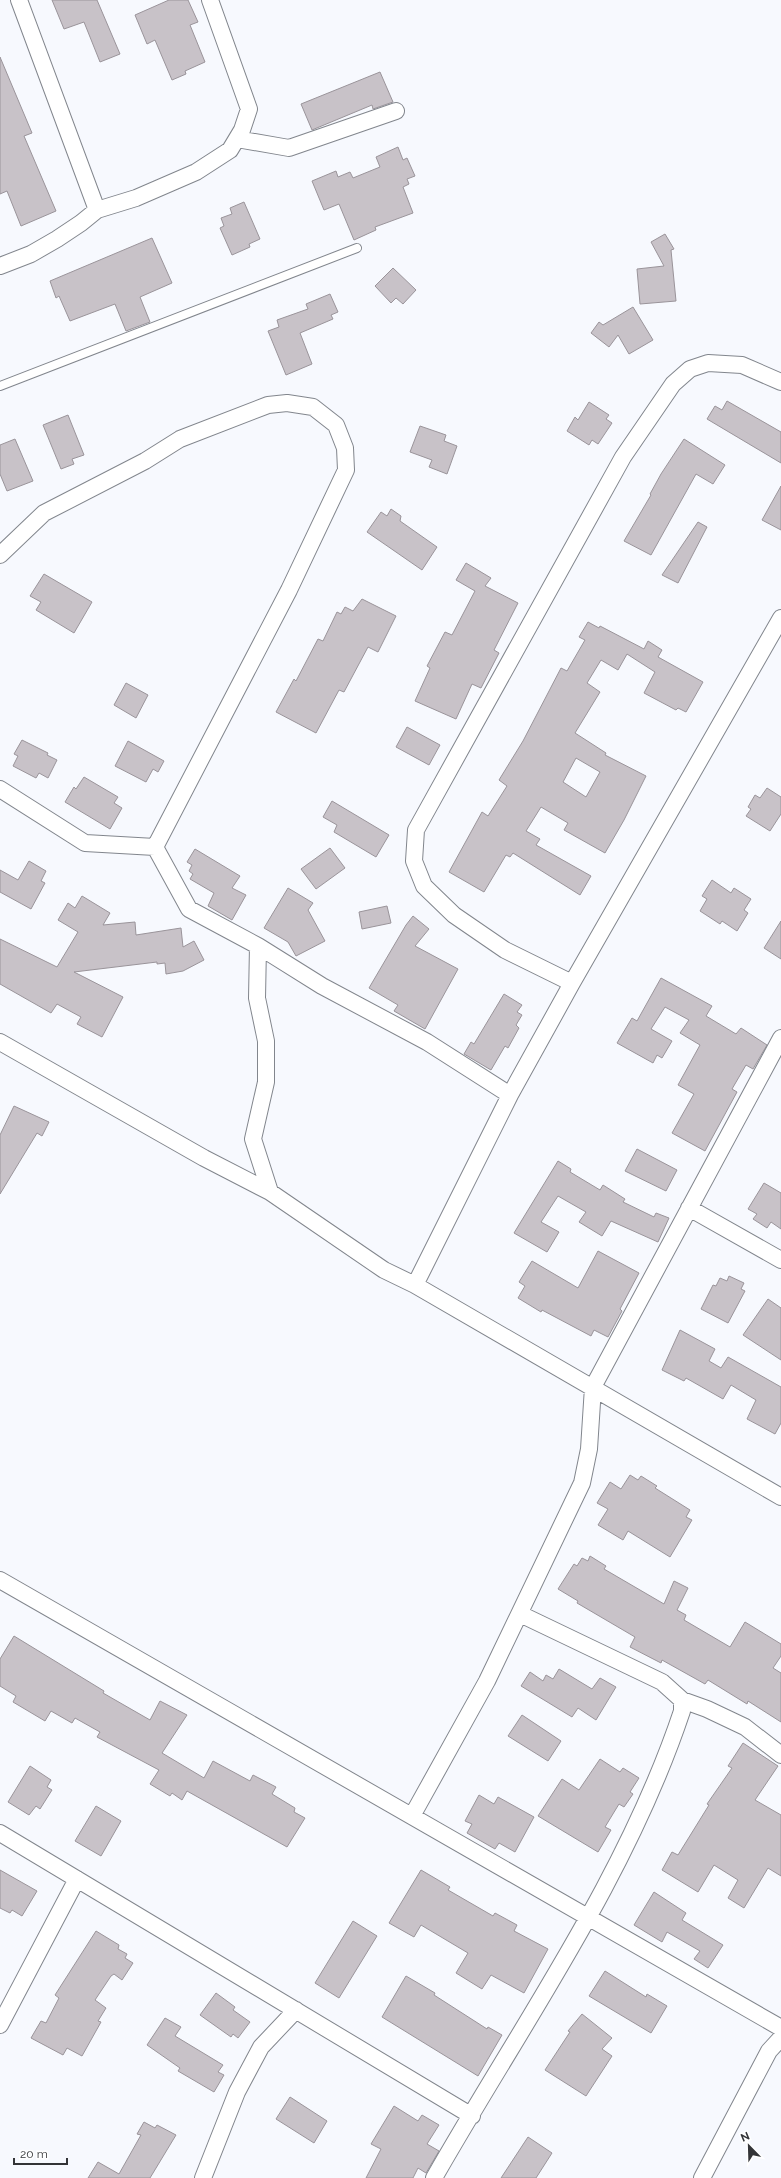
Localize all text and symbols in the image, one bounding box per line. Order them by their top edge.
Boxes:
north arrow [729,2126,769,2166]
text: N [739,2130,752,2145]
scale bar [14,2140,67,2166]
text: 20 m [20,2147,48,2161]

